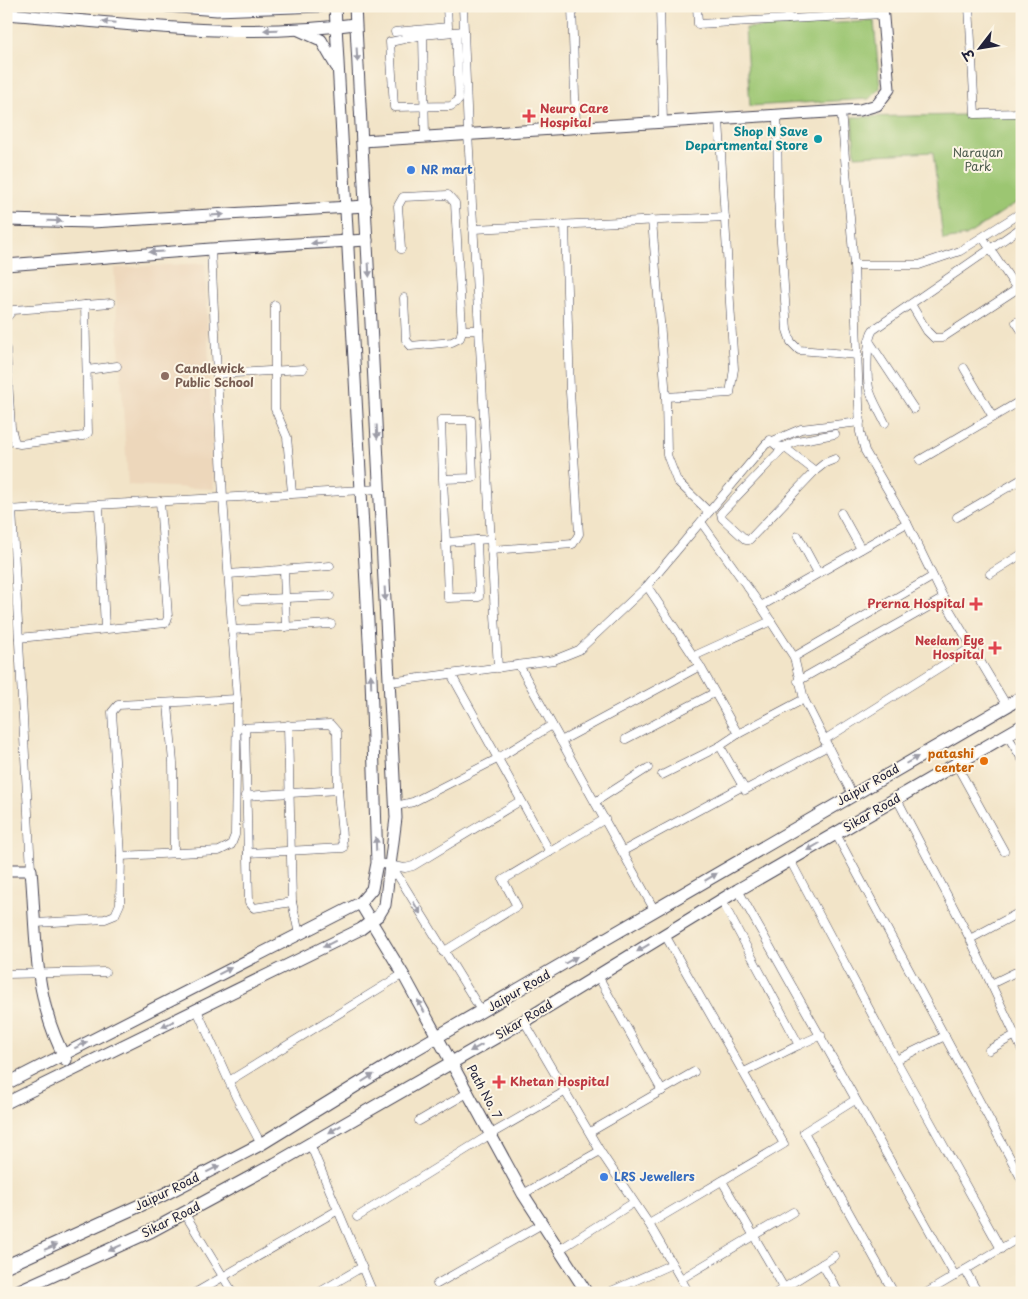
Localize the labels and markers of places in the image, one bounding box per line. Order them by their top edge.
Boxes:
place label: Neuro Care Hospital [540,99,609,131]
marker: Neuro Care Hospital [522,109,536,123]
place label: Shop N Save Departmental Store [685,122,808,154]
marker: Shop N Save Departmental Store [812,133,824,145]
place label: NR mart [421,160,473,178]
marker: NR mart [405,164,417,176]
place label: Candlewick Public School [175,359,254,391]
marker: Candlewick Public School [159,370,171,382]
place label: Prerna Hospital [867,594,965,612]
marker: Prerna Hospital [969,597,983,611]
place label: Neelam Eye Hospital [915,631,984,663]
marker: Neelam Eye Hospital [988,641,1002,655]
place label: patashi center [928,744,975,776]
marker: patashi center [978,755,990,767]
place label: Khetan Hospital [510,1072,609,1090]
marker: Khetan Hospital [492,1075,506,1089]
place label: LRS Jewellers [614,1167,695,1185]
marker: LRS Jewellers [598,1171,610,1183]

